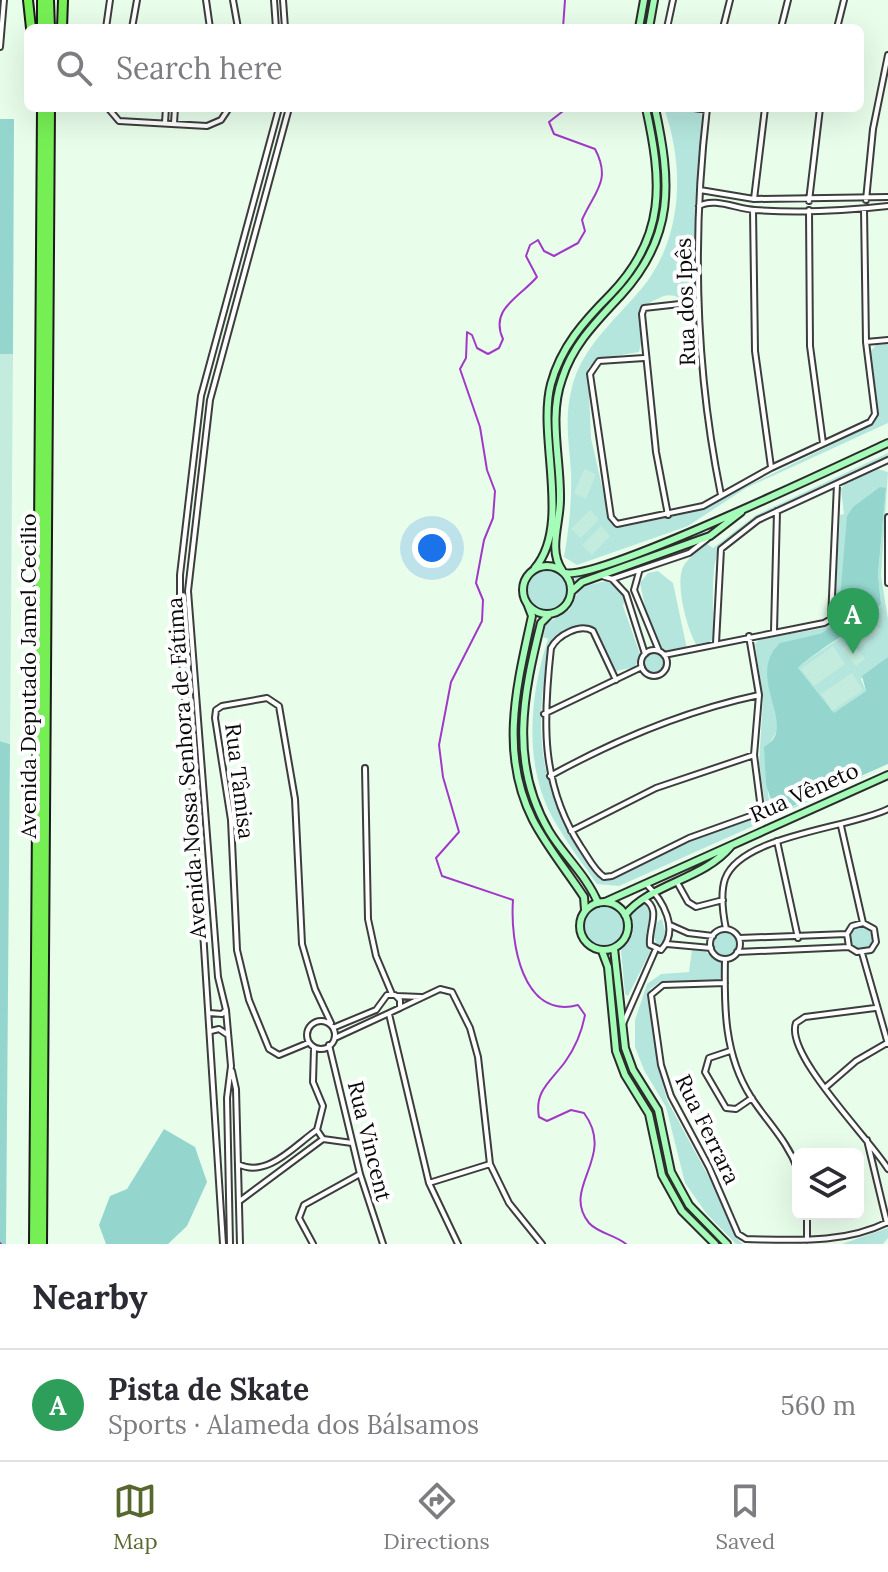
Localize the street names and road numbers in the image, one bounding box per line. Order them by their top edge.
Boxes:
street label: Rua dos Ipês [669,237,701,367]
street label: Avenida Deputado Jamel Cecilio [14,513,42,840]
street label: Avenida Nossa Senhora de Fátima [160,596,212,941]
street label: Rua Tâmisa [219,722,261,840]
street label: Rua Vêneto [745,756,863,828]
street label: Rua Ferrara [669,1070,747,1188]
street label: Rua Vincent [342,1078,399,1204]

